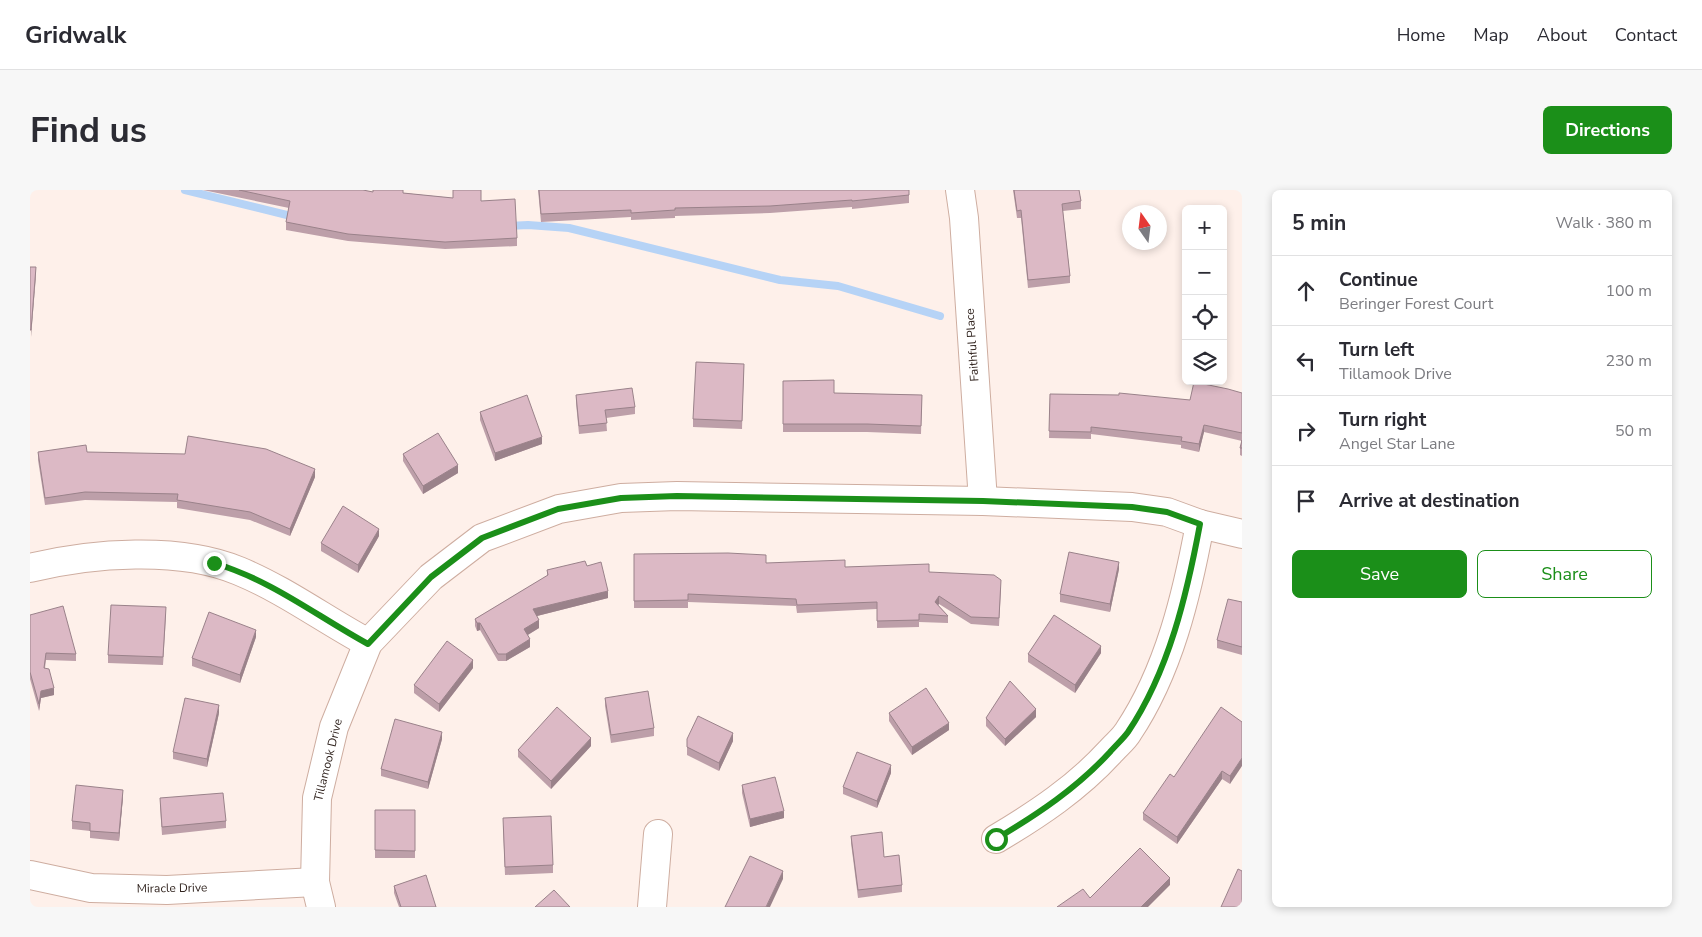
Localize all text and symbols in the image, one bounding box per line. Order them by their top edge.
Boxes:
text: Gridwalk [25,19,126,51]
text: Home [1397,23,1445,47]
text: Map [1473,23,1509,47]
text: About [1537,23,1587,47]
text: Contact [1615,23,1677,47]
button: Directions [1543,106,1672,154]
text: Find us [30,107,147,154]
north arrow [1122,205,1167,250]
map controls [1182,205,1227,385]
button: + [1182,205,1227,250]
text: 5 min [1292,209,1346,237]
text: Walk · 380 m [1556,212,1652,234]
button: − [1182,250,1227,295]
text: Continue [1339,267,1418,293]
icon: ahead [1292,277,1320,305]
text: 100 m [1605,280,1652,302]
text: Beringer Forest Court [1339,293,1493,315]
button: locate [1182,295,1227,340]
street label: Faithful Place [961,308,983,382]
text: Turn left [1339,337,1414,363]
button: layers [1182,340,1227,385]
icon: left [1292,347,1320,375]
text: 230 m [1605,350,1652,372]
text: Tillamook Drive [1339,363,1452,385]
text: Turn right [1339,407,1426,433]
icon: right [1292,417,1320,445]
text: 50 m [1615,420,1652,442]
text: Angel Star Lane [1339,433,1455,455]
icon: arrive [1292,487,1320,515]
text: Arrive at destination [1339,488,1520,514]
button: Save [1292,550,1467,598]
button: Share [1477,550,1652,598]
route end [203,552,226,575]
street label: Tillamook Drive [310,717,346,803]
route start [985,828,1008,851]
street label: Miracle Drive [137,879,207,897]

